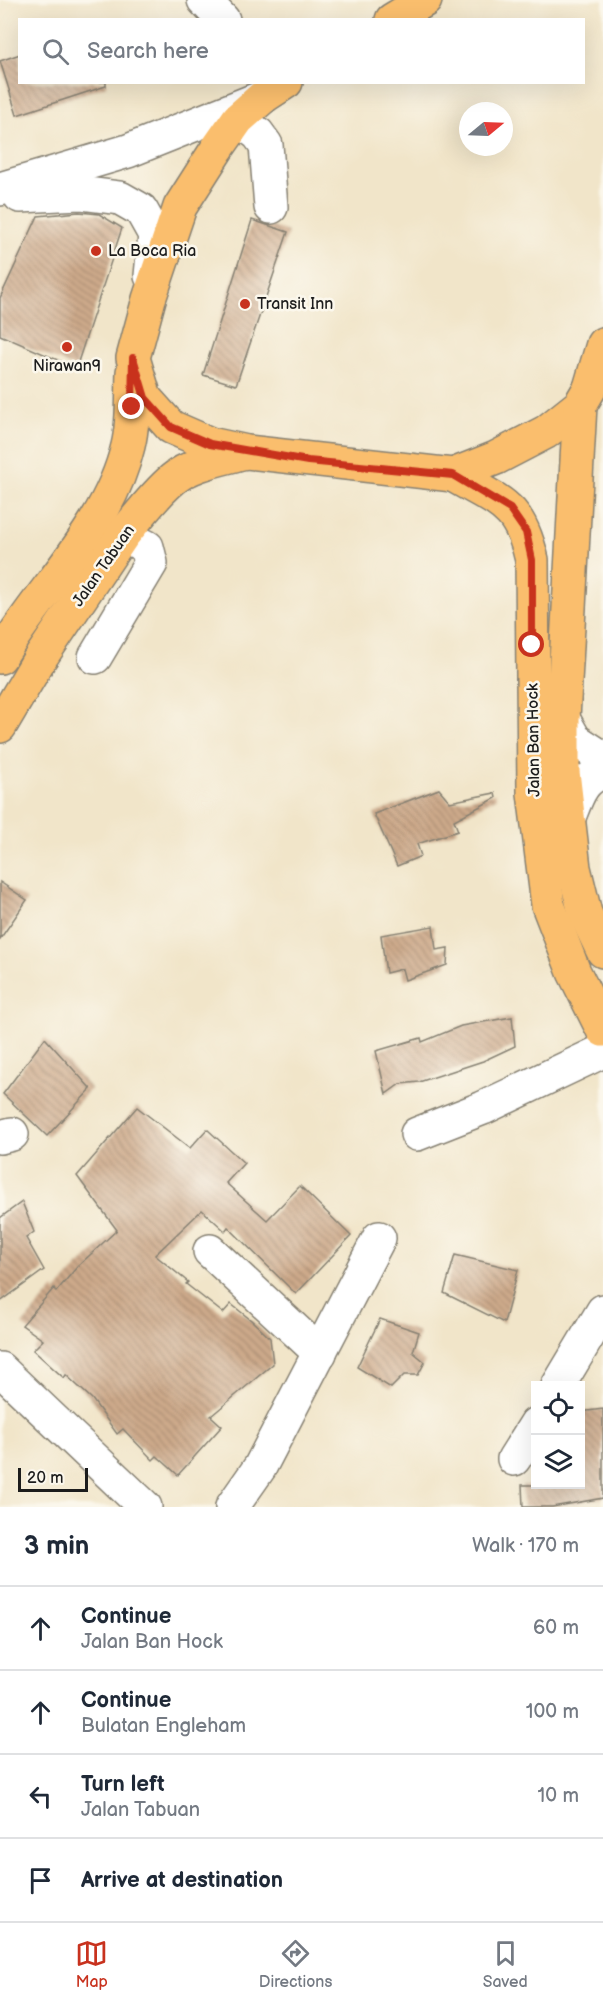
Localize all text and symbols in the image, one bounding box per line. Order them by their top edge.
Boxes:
search box [18,18,585,84]
icon: search [39,35,72,68]
text: Search here [87,38,209,65]
north arrow [459,102,513,156]
place label: La Boca Ria [108,242,196,261]
marker: La Boca Ria [89,244,103,258]
place label: Transit Inn [257,295,333,314]
marker: Transit Inn [238,297,252,311]
marker: Nirawan9 [60,340,74,354]
place label: Nirawan9 [33,357,101,376]
route end [118,393,144,419]
street label: Jalan Tabuan [69,522,139,610]
route start [518,631,544,657]
street label: Jalan Ban Hock [524,683,544,797]
map controls [531,1381,585,1489]
button: locate [531,1381,585,1435]
button: layers [531,1435,585,1489]
scale bar [18,1465,88,1492]
text: 20 m [27,1469,63,1488]
text: 3 min [24,1531,89,1562]
text: Walk · 170 m [472,1534,579,1558]
text: Continue [81,1603,171,1630]
icon: ahead [24,1612,57,1645]
text: 60 m [533,1616,579,1640]
text: Jalan Ban Hock [81,1630,223,1654]
text: Continue [81,1687,171,1714]
icon: ahead [24,1696,57,1729]
text: 100 m [526,1700,579,1724]
text: Bulatan Engleham [81,1714,246,1738]
text: Turn left [81,1771,165,1798]
icon: left [24,1780,57,1813]
text: 10 m [538,1784,579,1808]
text: Jalan Tabuan [81,1798,200,1822]
icon: arrive [24,1864,57,1897]
text: Arrive at destination [81,1867,283,1894]
tab: Map [75,1937,108,1992]
tab: Directions [259,1937,332,1992]
tab: Saved [483,1937,528,1992]

